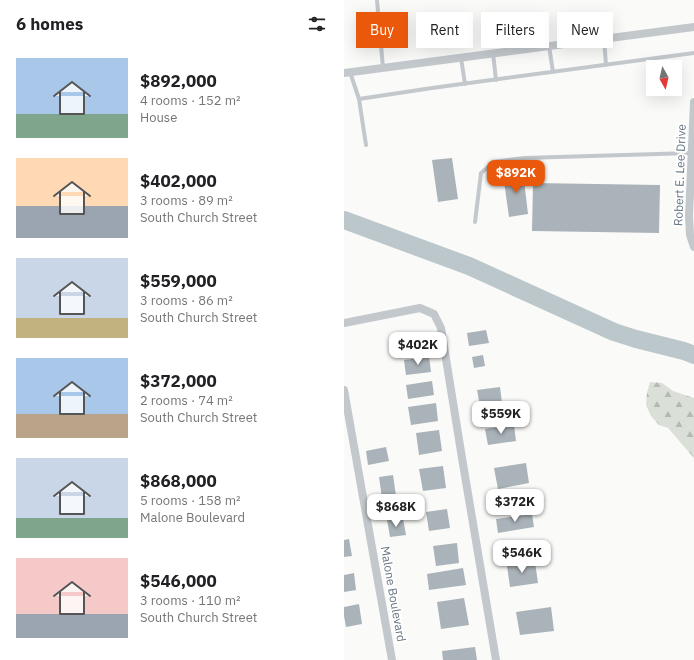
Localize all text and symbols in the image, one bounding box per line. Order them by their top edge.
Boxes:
chip: Buy [356,12,408,48]
chip: Rent [416,12,473,48]
chip: Filters [481,12,549,48]
chip: New [557,12,613,48]
text: 6 homes [16,13,83,35]
icon: filters [306,13,328,35]
north arrow [646,60,682,96]
map controls [646,60,682,96]
text: $892,000 [140,70,217,92]
icon: home [48,74,96,122]
text: 4 rooms · 152 m² [140,92,241,109]
text: House [140,109,177,126]
street label: Robert E. Lee Drive [670,123,689,226]
pin: $892K [488,160,544,194]
text: $892K [496,164,536,181]
text: $402,000 [140,170,217,192]
icon: home [48,174,96,222]
text: 3 rooms · 89 m² [140,192,233,209]
text: South Church Street [140,209,257,226]
text: $559,000 [140,270,217,292]
icon: home [48,274,96,322]
text: 3 rooms · 86 m² [140,292,233,309]
text: South Church Street [140,309,257,326]
pin: $402K [390,332,446,366]
text: $402K [398,336,438,353]
text: $372,000 [140,370,217,392]
icon: home [48,374,96,422]
text: 2 rooms · 74 m² [140,392,233,409]
pin: $559K [473,401,529,435]
text: $559K [481,405,521,422]
text: South Church Street [140,409,257,426]
text: $868,000 [140,470,217,492]
icon: home [48,474,96,522]
pin: $372K [487,489,543,523]
text: 5 rooms · 158 m² [140,492,241,509]
text: $372K [495,493,535,510]
pin: $868K [368,494,424,528]
text: $868K [376,498,416,515]
text: Malone Boulevard [140,509,245,526]
pin: $546K [494,540,550,574]
text: $546K [502,544,542,561]
street label: Malone Boulevard [378,545,409,643]
text: $546,000 [140,570,217,592]
icon: home [48,574,96,622]
text: 3 rooms · 110 m² [140,592,241,609]
text: South Church Street [140,609,257,626]

